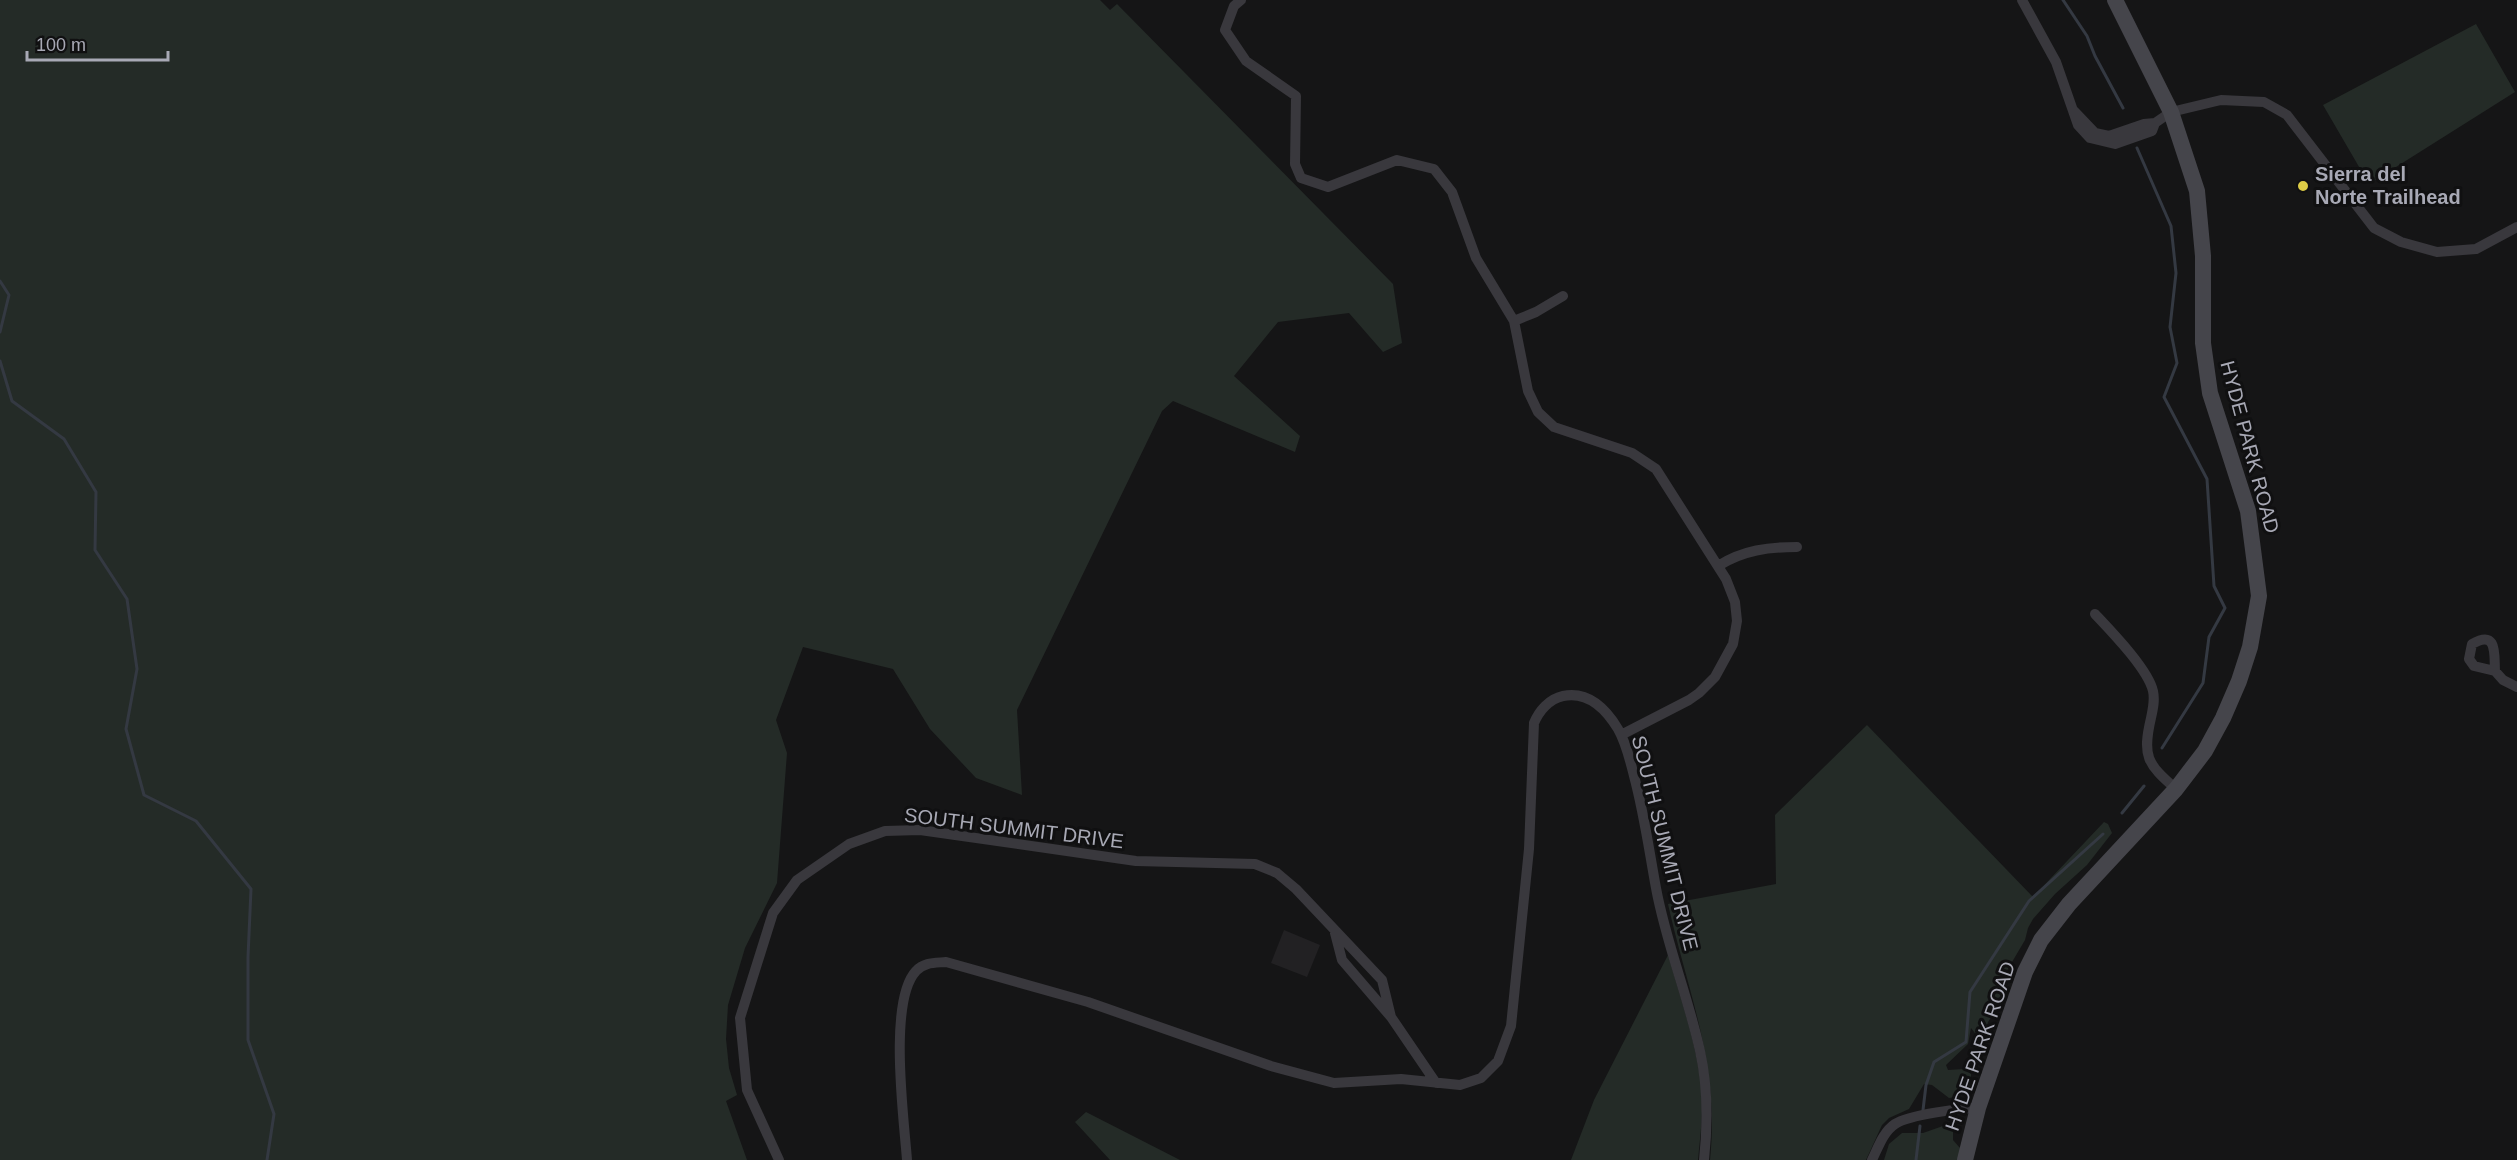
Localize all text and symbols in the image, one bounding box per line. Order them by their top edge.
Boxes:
scale bar [27,24,168,62]
text: 100 m [36,35,86,55]
place label: Sierra del Norte Trailhead [2315,163,2461,208]
marker: Sierra del Norte Trailhead [2296,179,2310,193]
street label: HYDE PARK ROAD [2216,358,2284,536]
street label: SOUTH SUMMIT DRIVE [1628,733,1702,953]
street label: SOUTH SUMMIT DRIVE [903,804,1125,852]
street label: HYDE PARK ROAD [1941,959,2019,1133]

